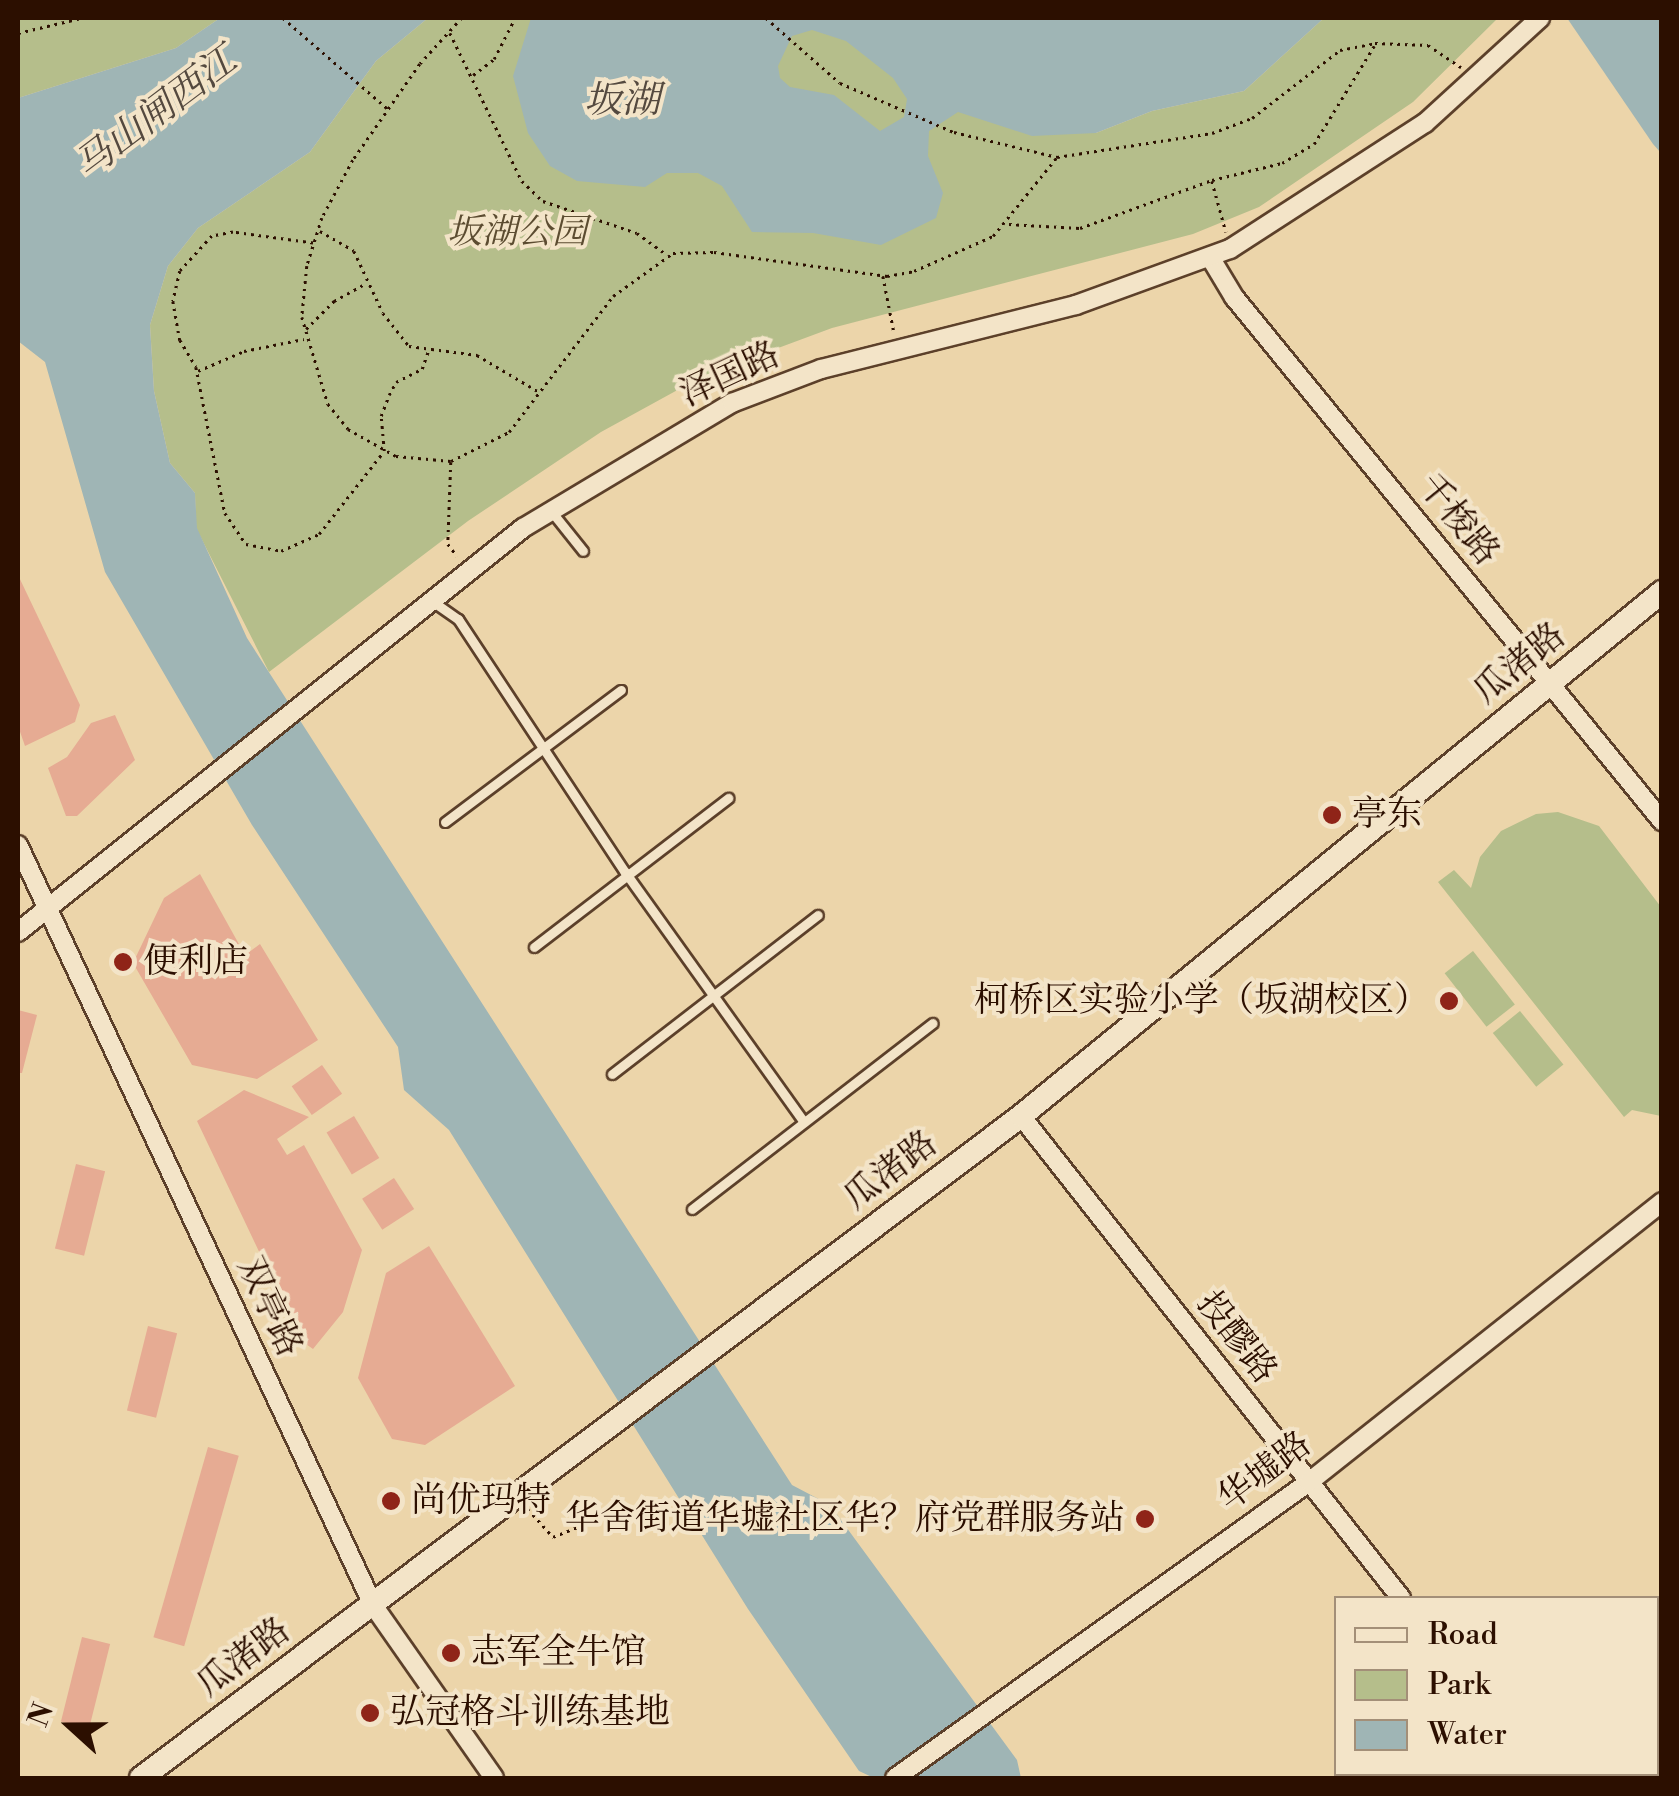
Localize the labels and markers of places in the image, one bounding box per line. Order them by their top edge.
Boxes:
place label: 亭东 [1352,794,1422,836]
marker: 亭东 [1321,804,1343,826]
place label: 便利店 [143,941,248,983]
marker: 便利店 [112,951,134,973]
place label: 柯桥区实验小学（坂湖校区） [974,980,1429,1022]
marker: 柯桥区实验小学（坂湖校区） [1438,990,1460,1012]
place label: 尚优玛特 [411,1480,551,1522]
marker: 尚优玛特 [380,1490,402,1512]
place label: 华舍街道华墟社区华？府党群服务站 [565,1498,1125,1540]
marker: 华舍街道华墟社区华？府党群服务站 [1134,1508,1156,1530]
place label: 志军全牛馆 [471,1632,646,1674]
marker: 志军全牛馆 [440,1642,462,1664]
place label: 弘冠格斗训练基地 [390,1692,670,1734]
marker: 弘冠格斗训练基地 [359,1702,381,1724]

